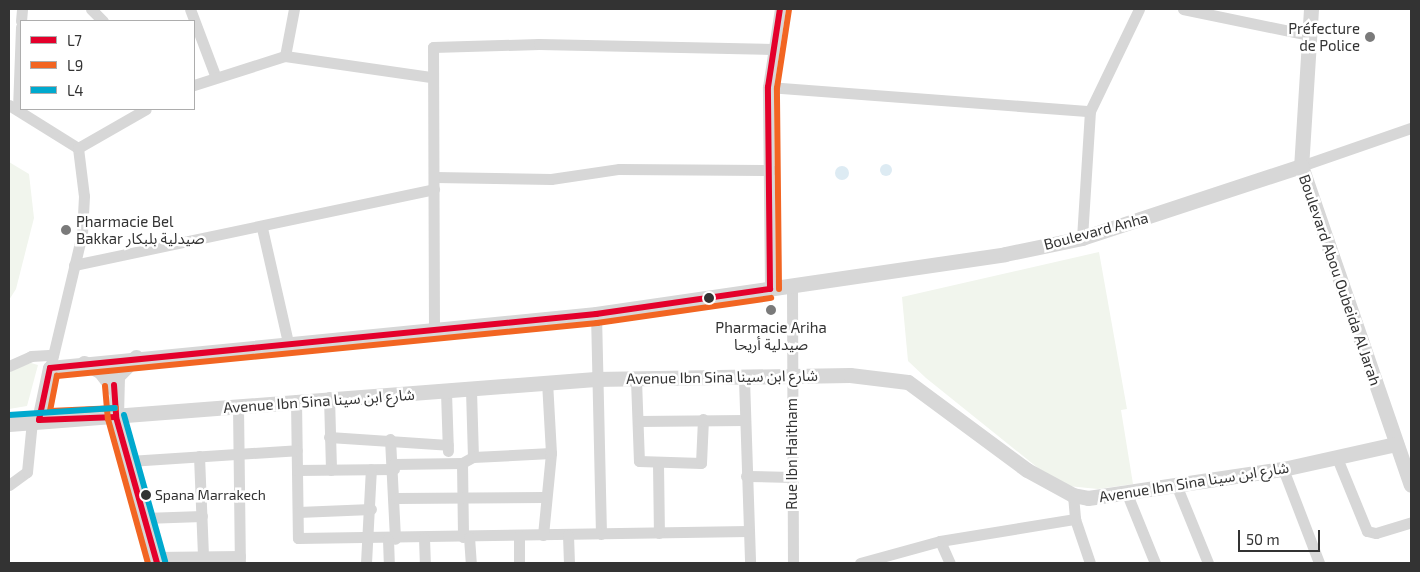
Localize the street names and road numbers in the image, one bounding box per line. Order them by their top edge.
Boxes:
street label: Boulevard Abou Oubeida Al Jarah [1295,171,1385,389]
street label: Boulevard Anha [1042,208,1150,254]
street label: Avenue Ibn Sina شارع ابن سينا [626,366,818,388]
street label: Avenue Ibn Sina شارع ابن سينا [223,385,415,417]
street label: Rue Ibn Haitham [783,398,801,510]
street label: Avenue Ibn Sina شارع ابن سينا [1098,458,1290,506]

